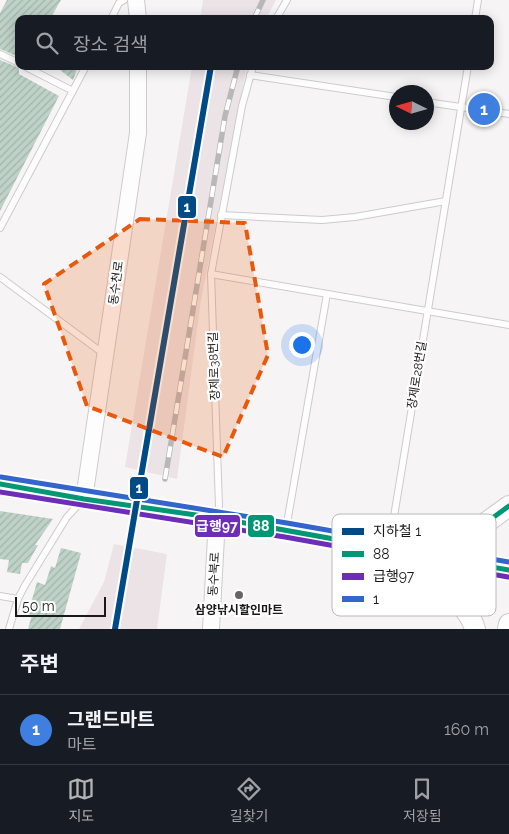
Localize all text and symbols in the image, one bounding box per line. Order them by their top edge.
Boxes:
search box [15,15,494,70]
icon: search [33,29,61,57]
text: 장소 검색 [73,33,148,55]
north arrow [389,85,434,130]
pin: 1 [468,90,500,128]
line badge: 1 [177,195,197,219]
text: 1 [184,199,191,215]
street label: 동수천로 [106,260,126,306]
street label: 장제로38번길 [206,331,222,401]
your location [289,332,315,358]
street label: 장제로28번길 [405,340,429,410]
line badge: 1 [129,476,149,500]
text: 1 [136,480,143,496]
line badge: 급행97 [194,514,241,538]
line badge: 88 [247,514,275,538]
legend [332,514,496,616]
text: 급행97 [196,518,238,534]
text: 88 [253,518,269,534]
text: 지하철 1 [373,523,421,539]
text: 88 [373,546,390,562]
street label: 동수북로 [206,552,222,596]
text: 급행97 [373,568,415,584]
marker: 삼양낚시할인마트 [233,589,245,601]
text: 1 [373,591,379,607]
scale bar [15,594,106,617]
text: 50 m [22,598,55,614]
place label: 삼양낚시할인마트 [195,603,283,617]
text: 주변 [20,651,59,676]
text: 그랜드마트 [67,708,154,730]
text: 1 [32,720,40,739]
text: 160 m [444,720,489,739]
text: 마트 [67,735,96,754]
tab: 지도 [67,775,95,825]
tab: 길찾기 [230,775,268,825]
tab: 저장됨 [403,775,442,825]

